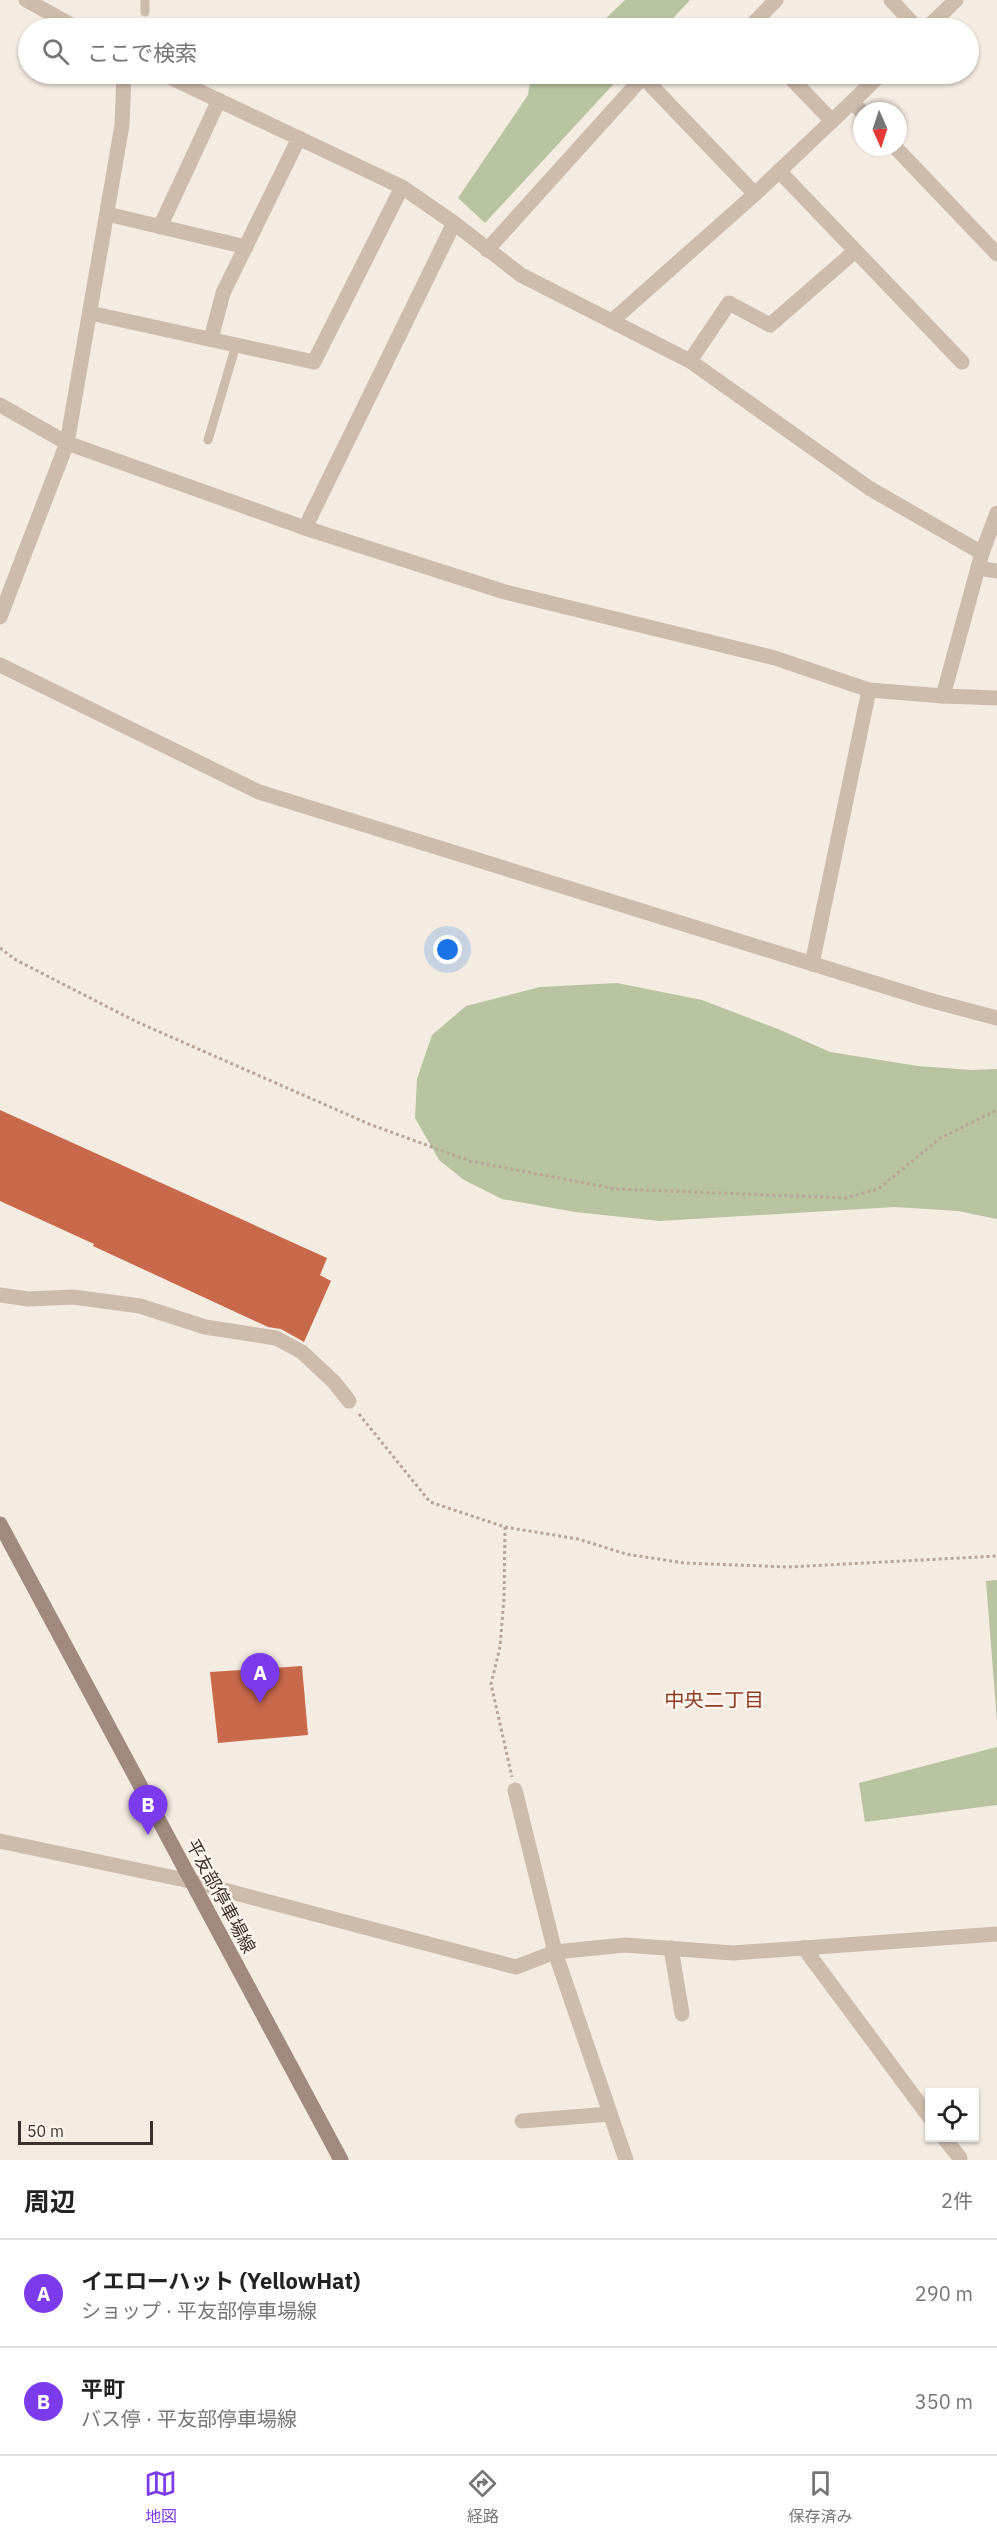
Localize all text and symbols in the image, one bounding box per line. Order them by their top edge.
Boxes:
search box [18,18,979,84]
icon: search [39,35,72,68]
text: ここで検索 [87,38,197,67]
north arrow [853,102,907,156]
your location [433,935,462,964]
pin: A [240,1654,280,1703]
district label: 中央二丁目 [664,1686,764,1713]
pin: B [128,1786,168,1835]
street label: 平友部停車場線 [181,1835,261,1957]
map controls [925,2088,979,2142]
button: locate [925,2088,979,2142]
scale bar [18,2118,153,2146]
text: 50 m [27,2121,64,2141]
text: 周辺 [24,2184,76,2218]
text: 2件 [941,2187,973,2214]
text: イエローハット (YellowHat) [81,2266,360,2295]
text: A [37,2280,50,2307]
text: 290 m [915,2280,973,2307]
text: ショップ · 平友部停車場線 [81,2297,317,2324]
text: 平町 [81,2374,125,2403]
text: B [37,2388,50,2415]
text: 350 m [915,2388,973,2415]
text: バス停 · 平友部停車場線 [81,2405,297,2432]
tab: 地図 [144,2467,177,2527]
tab: 経路 [466,2467,499,2527]
tab: 保存済み [788,2467,852,2527]

